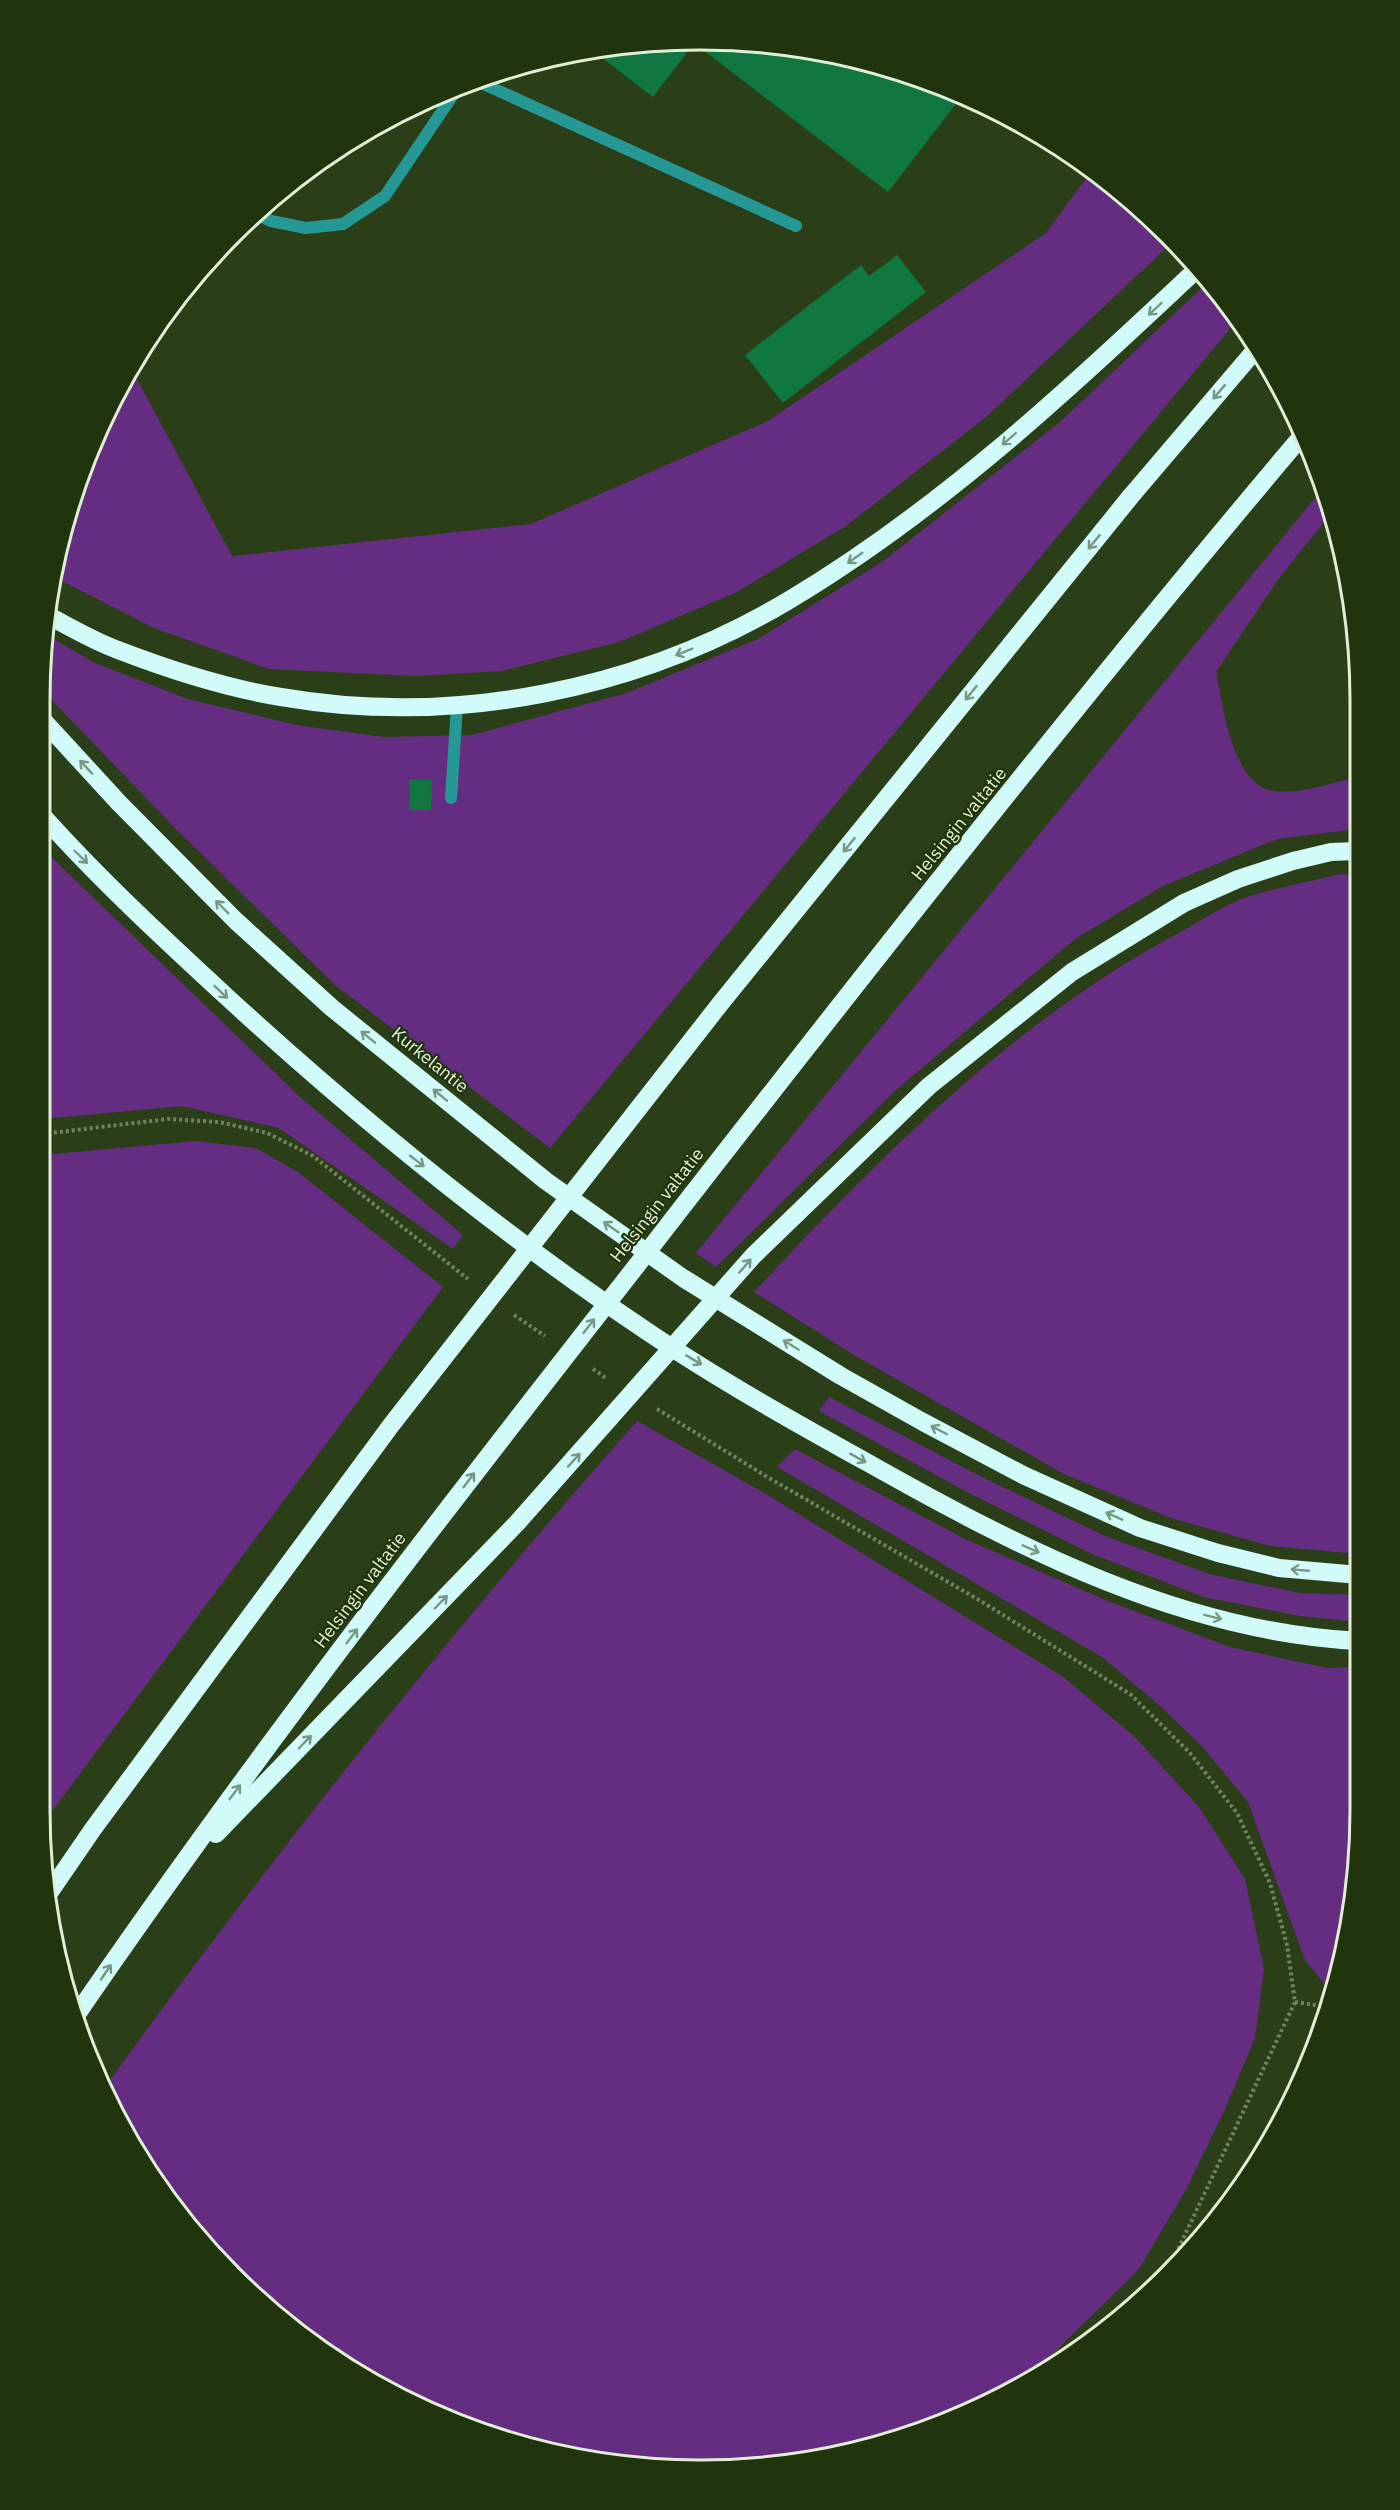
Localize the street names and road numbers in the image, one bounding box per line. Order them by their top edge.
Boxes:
street label: Helsingin valtatie [906,762,1011,885]
street label: Kurkelantie [387,1022,474,1098]
street label: Helsingin valtatie [605,1143,709,1267]
street label: Helsingin valtatie [309,1527,411,1652]

